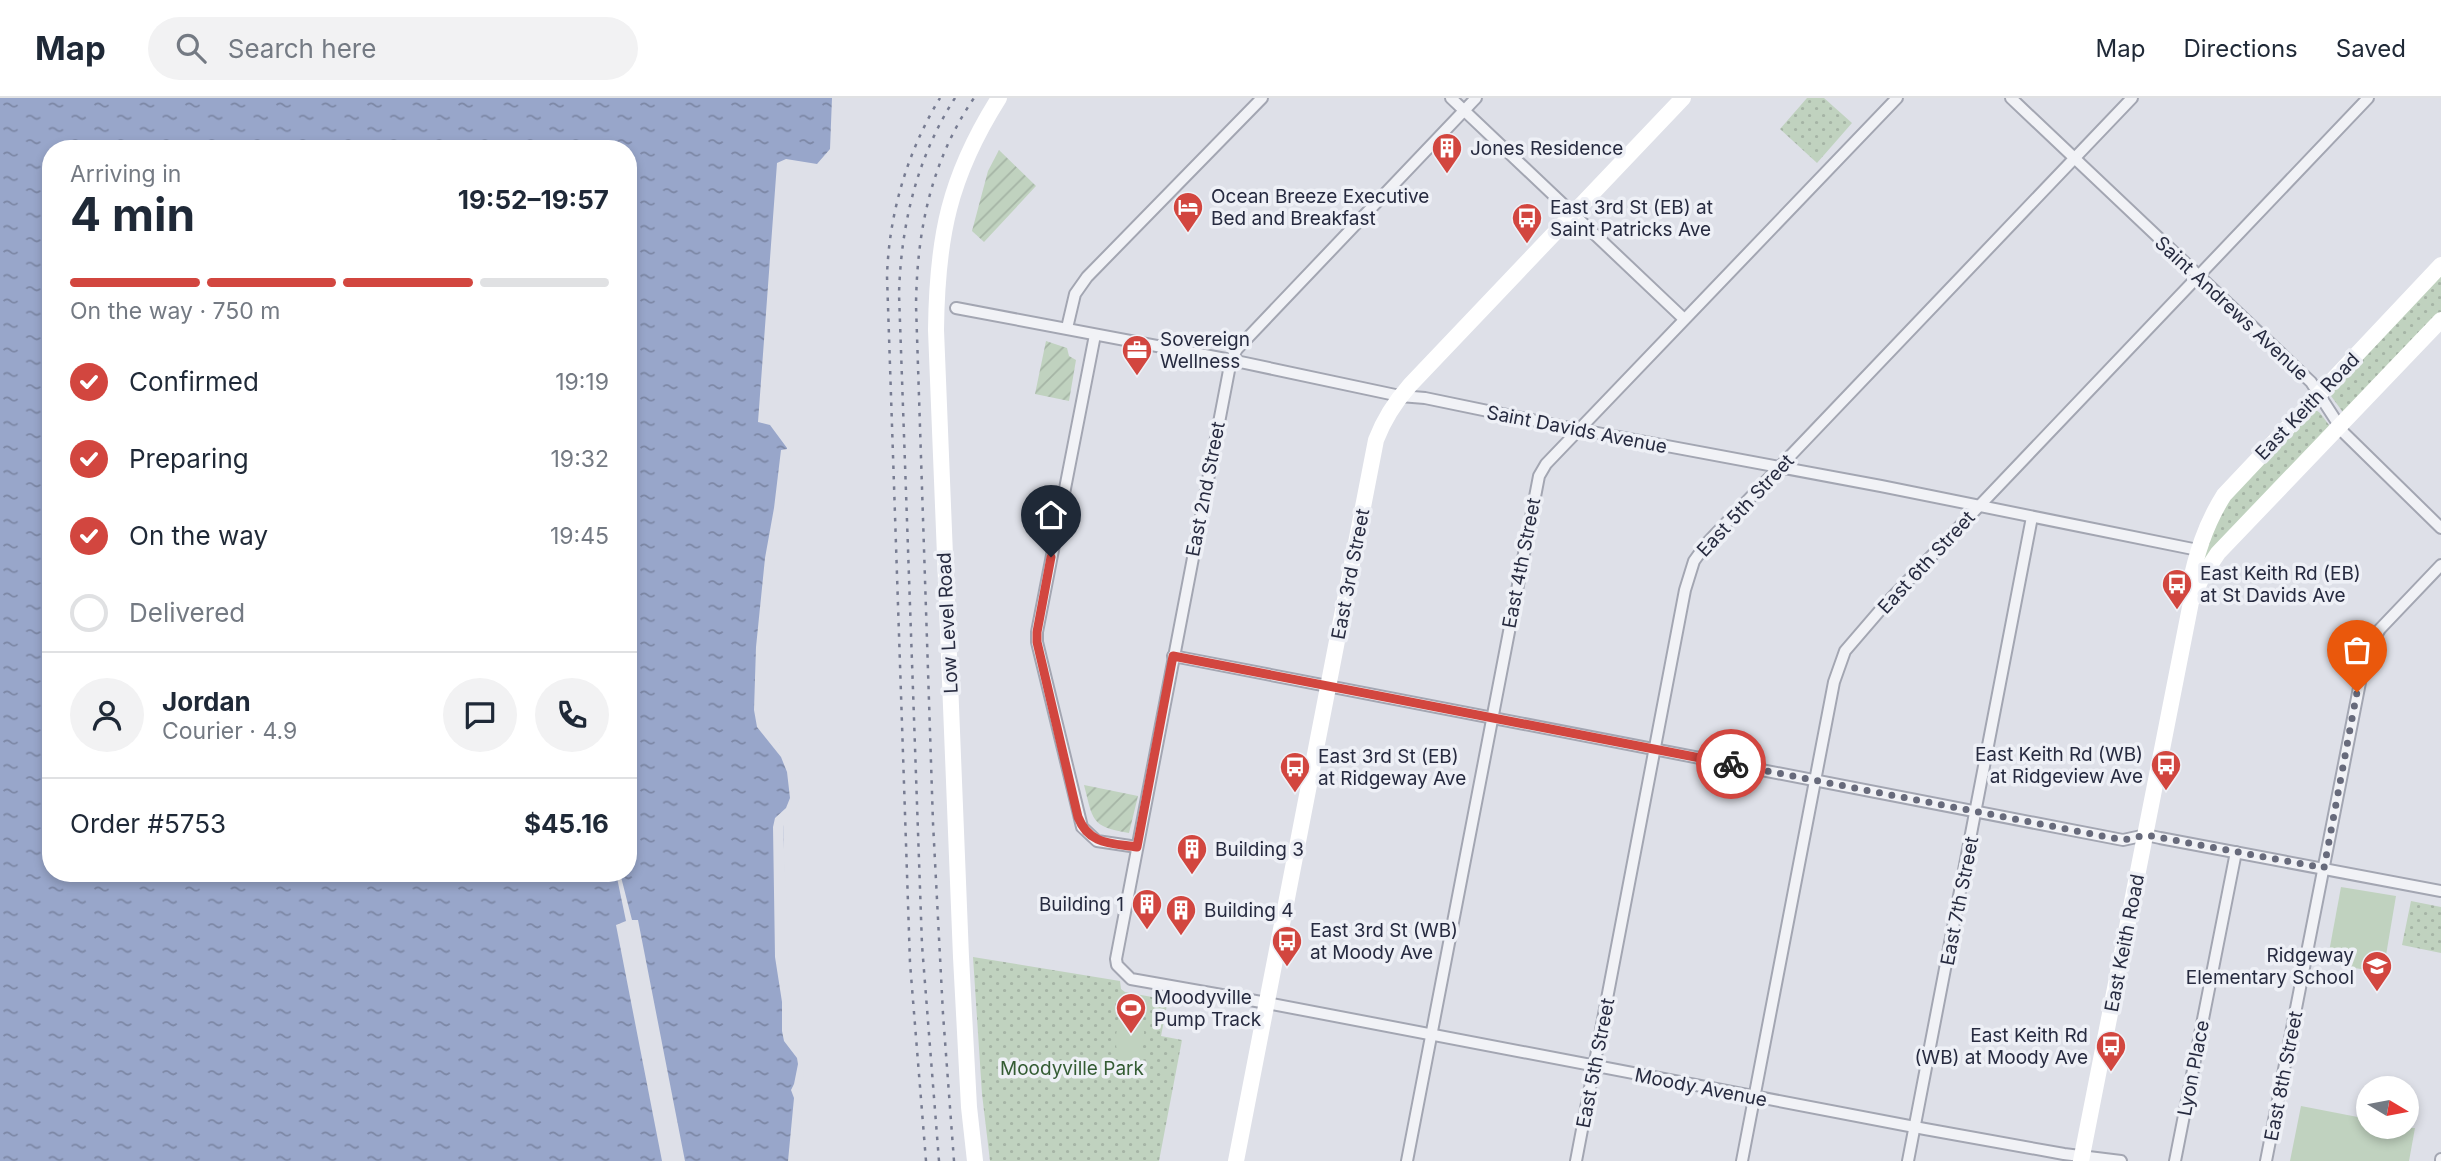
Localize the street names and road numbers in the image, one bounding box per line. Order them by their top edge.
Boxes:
street label: Saint Andrews Avenue [2150,231,2313,385]
street label: East Keith Road [2250,348,2364,465]
street label: Saint Davids Avenue [1485,401,1669,458]
street label: East 2nd Street [1181,420,1230,559]
street label: East 5th Street [1692,449,1799,561]
street label: East 4th Street [1498,496,1545,630]
street label: East 6th Street [1873,506,1980,618]
street label: East 3rd Street [1327,507,1374,641]
street label: Low Level Road [932,552,963,694]
street label: East 7th Street [1936,835,1983,968]
street label: East Keith Road [2100,872,2149,1014]
street label: East 5th Street [1572,996,1619,1130]
street label: East 8th Street [2260,1009,2307,1143]
street label: Lyon Place [2173,1018,2214,1118]
street label: Moody Avenue [1633,1063,1769,1112]

